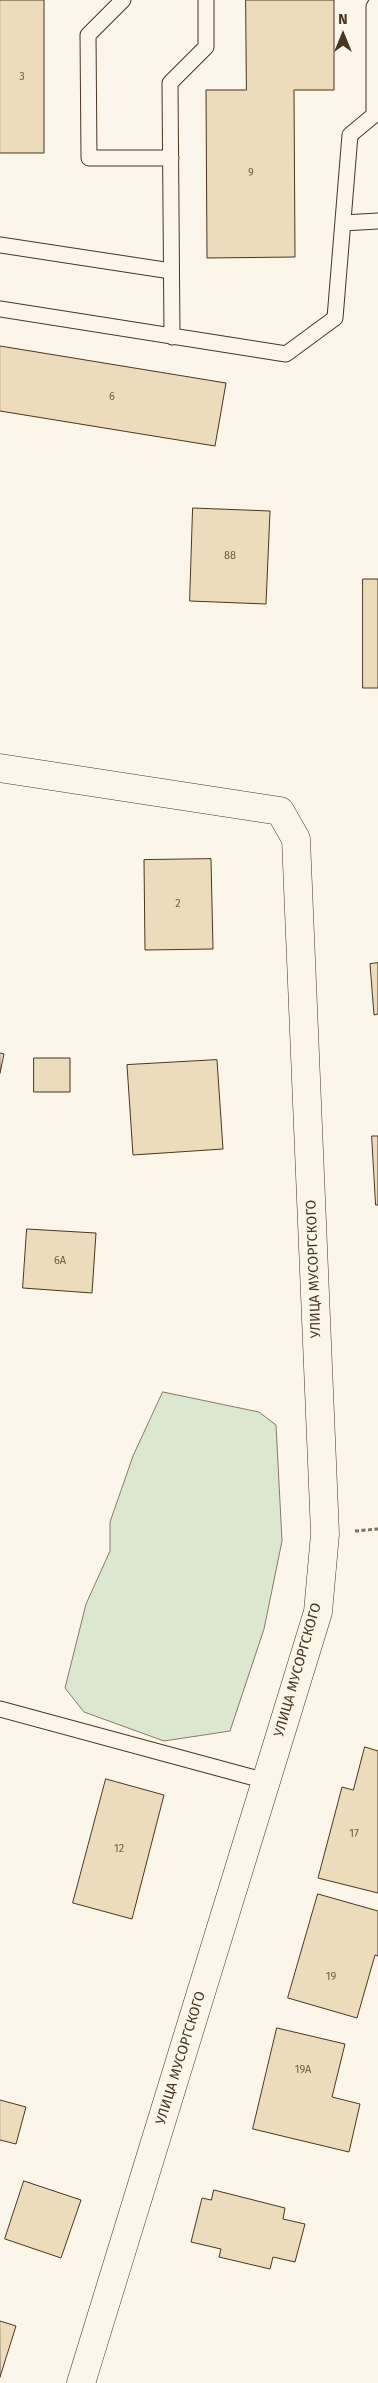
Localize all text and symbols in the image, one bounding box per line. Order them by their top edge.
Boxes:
north arrow [318,10,368,60]
text: N [338,11,348,28]
house number: 3 [19,70,25,84]
house number: 9 [248,166,254,180]
house number: 6 [109,390,115,404]
house number: 88 [224,549,236,563]
house number: 2 [175,897,181,911]
street label: УЛИЦА МУСОРГСКОГО [303,1199,325,1339]
house number: 6А [54,1254,66,1268]
street label: УЛИЦА МУСОРГСКОГО [271,1601,325,1739]
house number: 17 [349,1827,359,1841]
house number: 12 [114,1842,124,1856]
house number: 19 [326,1970,336,1984]
street label: УЛИЦА МУСОРГСКОГО [153,1989,209,2127]
house number: 19А [295,2063,311,2077]

